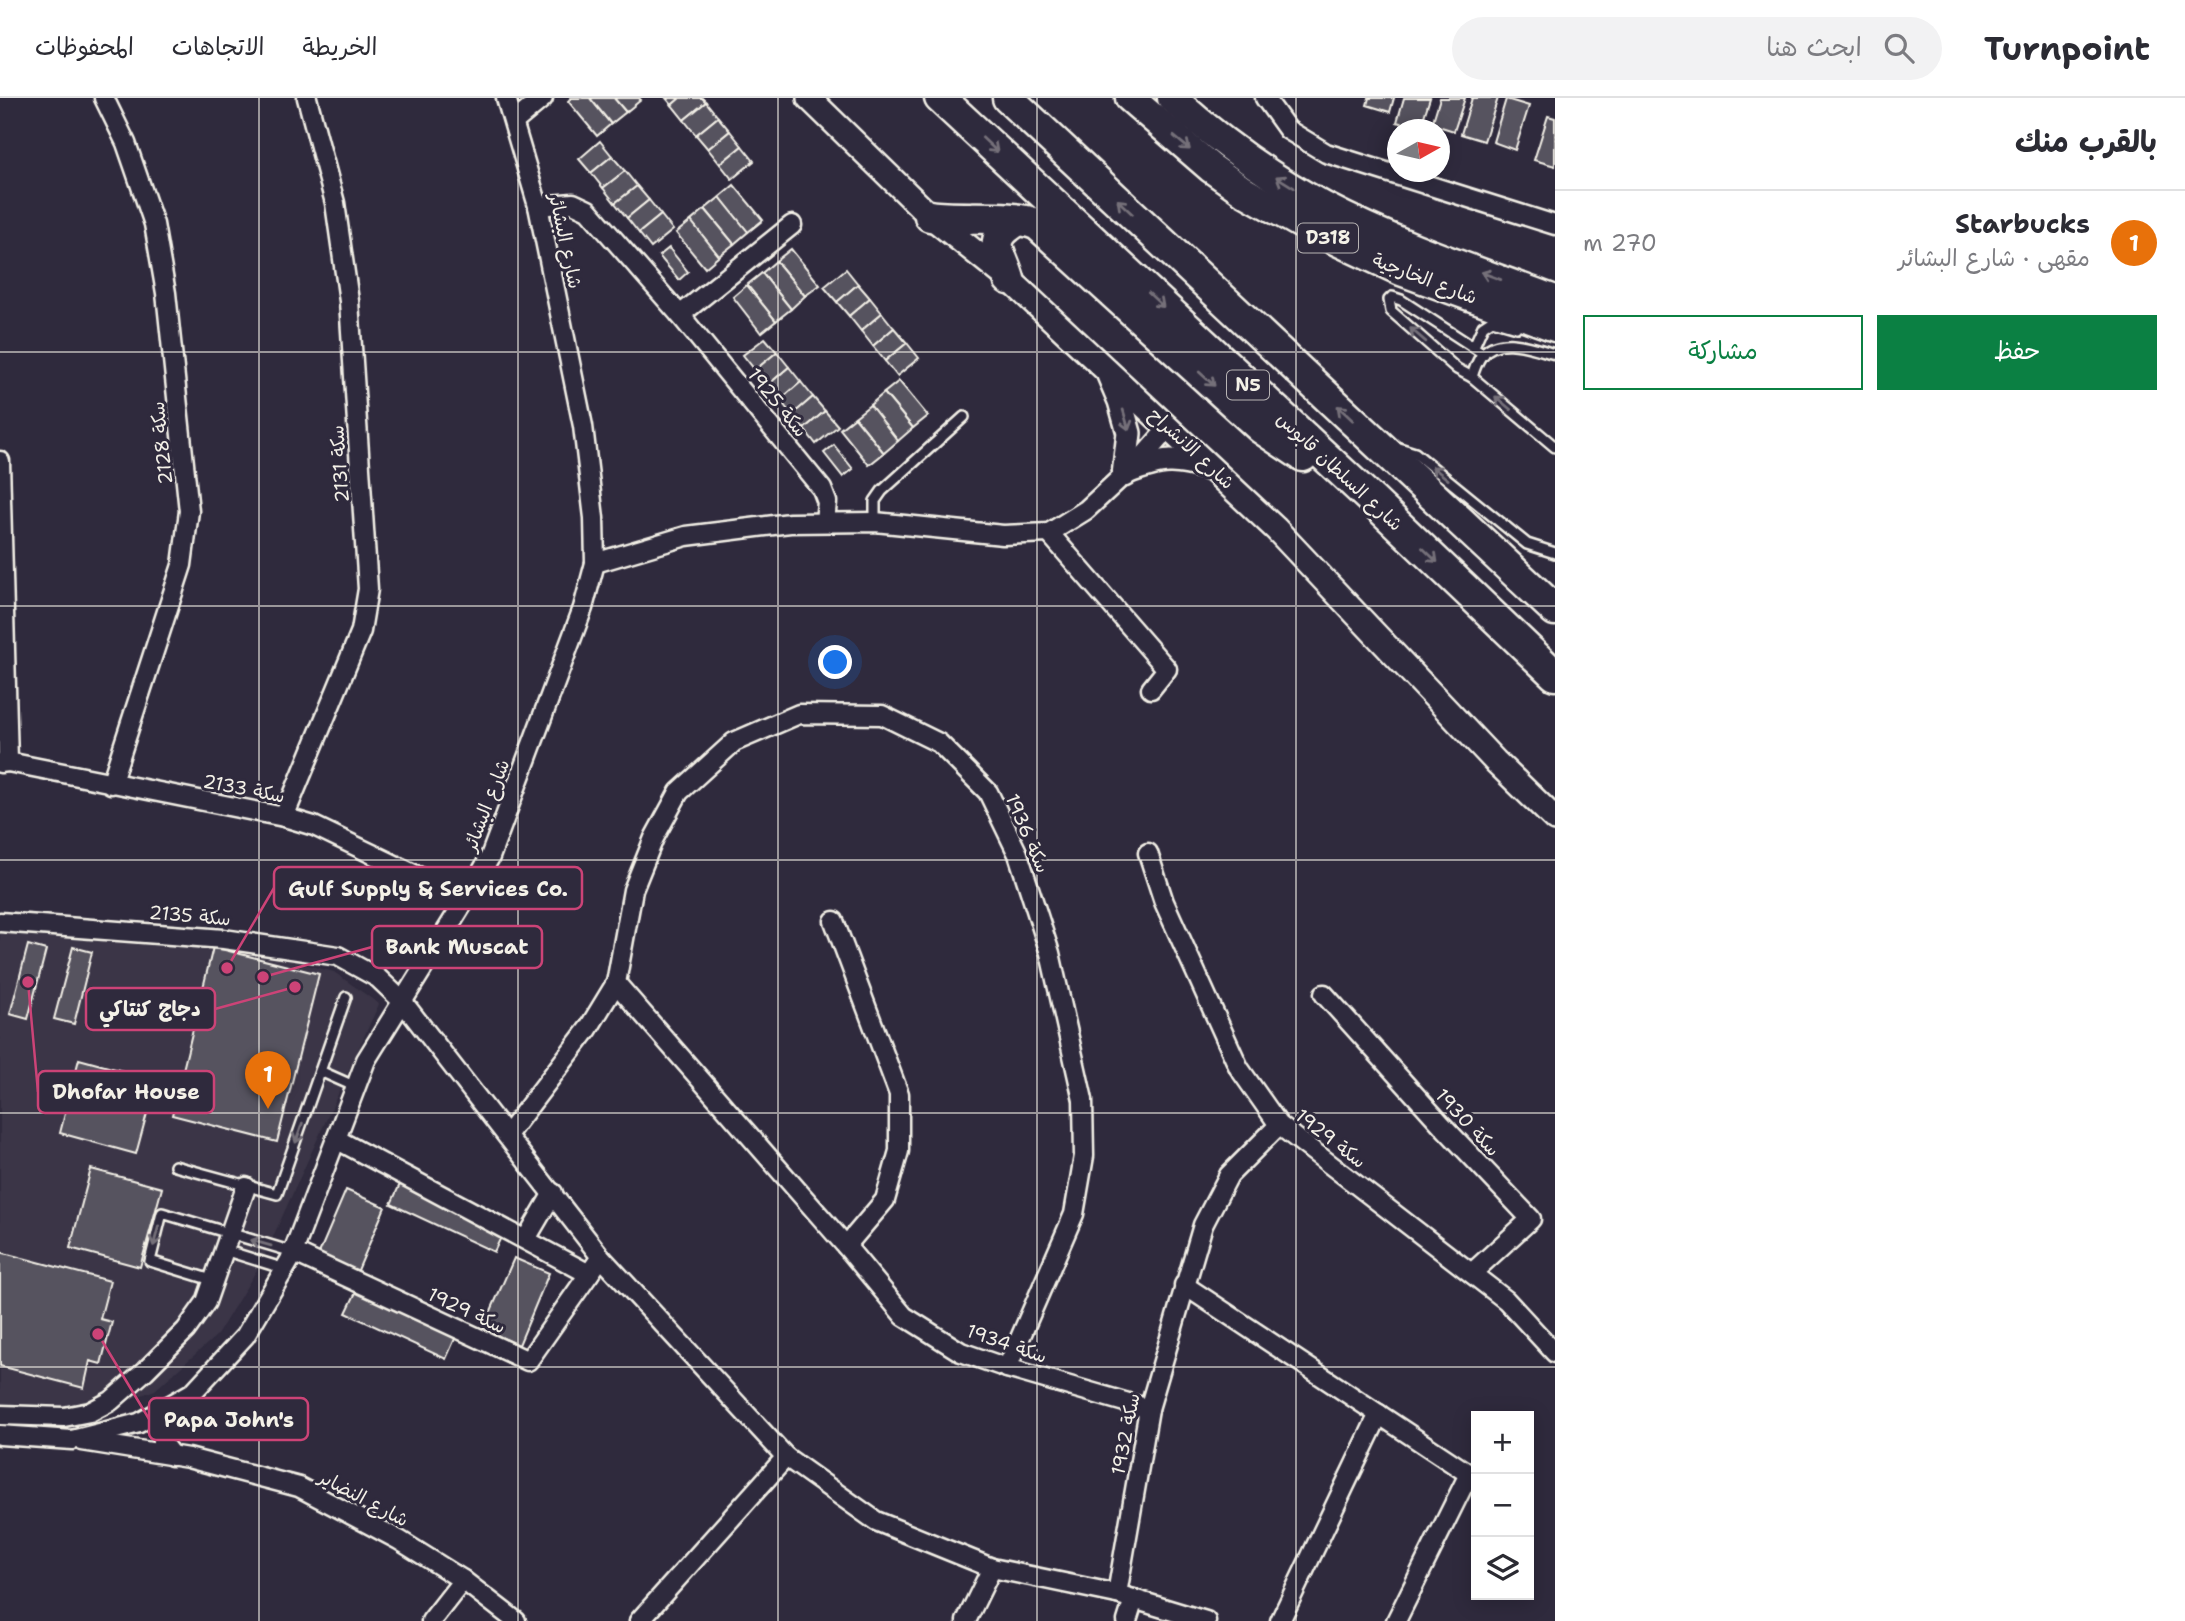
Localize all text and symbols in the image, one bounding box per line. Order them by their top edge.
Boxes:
search box [1452,17,1942,80]
text: Turnpoint [1984,26,2150,71]
text: ابحث هنا [1766,29,1862,64]
icon: search [1880,29,1918,67]
text: المحفوظات [35,31,134,63]
text: الاتجاهات [172,31,265,63]
text: الخريطة [303,31,377,63]
north arrow [1387,119,1450,182]
text: بالقرب منك [2015,121,2157,162]
one-way arrow [1172,135,1190,151]
one-way arrow [981,136,998,153]
one-way arrow [1275,174,1295,188]
street label: شارع البشائر [542,189,588,291]
one-way arrow [1117,199,1134,216]
text: Starbucks [1955,206,2090,241]
road number: D318 [1298,223,1358,252]
text: 270 m [1583,228,1657,258]
text: 1 [2129,228,2139,258]
text: مقهى · شارع البشائر [1898,243,2090,273]
street label: شارع الخارجية [1369,247,1481,311]
one-way arrow [1480,269,1502,282]
one-way arrow [1147,291,1164,308]
button: مشاركة [1583,315,1863,390]
button: حفظ [1877,315,2157,390]
one-way arrow [1409,327,1427,343]
street label: سكة 1925 [742,362,813,442]
road number: N5 [1227,370,1269,400]
one-way arrow [1198,371,1216,387]
one-way arrow [1494,395,1512,411]
street label: سكة 2128 [145,400,178,486]
street label: شارع الانشراح [1143,402,1240,495]
one-way arrow [1336,404,1353,421]
street label: شارع السلطان قابوس [1270,406,1408,537]
one-way arrow [1120,409,1133,431]
street label: سكة 2131 [324,424,355,504]
one-way arrow [1432,465,1450,481]
one-way arrow [1421,547,1438,564]
your location [818,645,852,679]
street label: شارع البشائر [457,756,516,857]
street label: سكة 2133 [201,768,287,809]
street label: سكة 1936 [1000,790,1055,877]
callout: Gulf Supply & Services Co. [274,867,582,909]
text: Gulf Supply & Services Co. [288,875,568,903]
street label: سكة 2135 [148,899,232,932]
callout: Bank Muscat [372,926,542,968]
text: Bank Muscat [386,933,528,961]
callout: دجاج كنتاكي [86,988,215,1030]
text: دجاج كنتاكي [99,995,201,1028]
pin: 1 [245,1051,291,1109]
callout: Dhofar House [38,1071,214,1113]
text: Dhofar House [52,1078,200,1106]
street label: سكة 1930 [1430,1083,1505,1162]
street label: سكة 1929 [1290,1103,1371,1174]
one-way arrow [292,1121,304,1143]
one-way arrow [149,1225,162,1247]
one-way arrow [250,1235,272,1248]
street label: سكة 1929 [424,1282,510,1339]
street label: سكة 1934 [963,1318,1050,1369]
street label: سكة 1932 [1105,1391,1146,1477]
callout: Papa John's [149,1398,308,1440]
text: Papa John's [164,1406,294,1434]
map controls [1471,1411,1534,1600]
button: + [1471,1411,1534,1474]
street label: شارع النضاير [312,1464,413,1533]
button: − [1471,1474,1534,1537]
button: layers [1471,1537,1534,1600]

